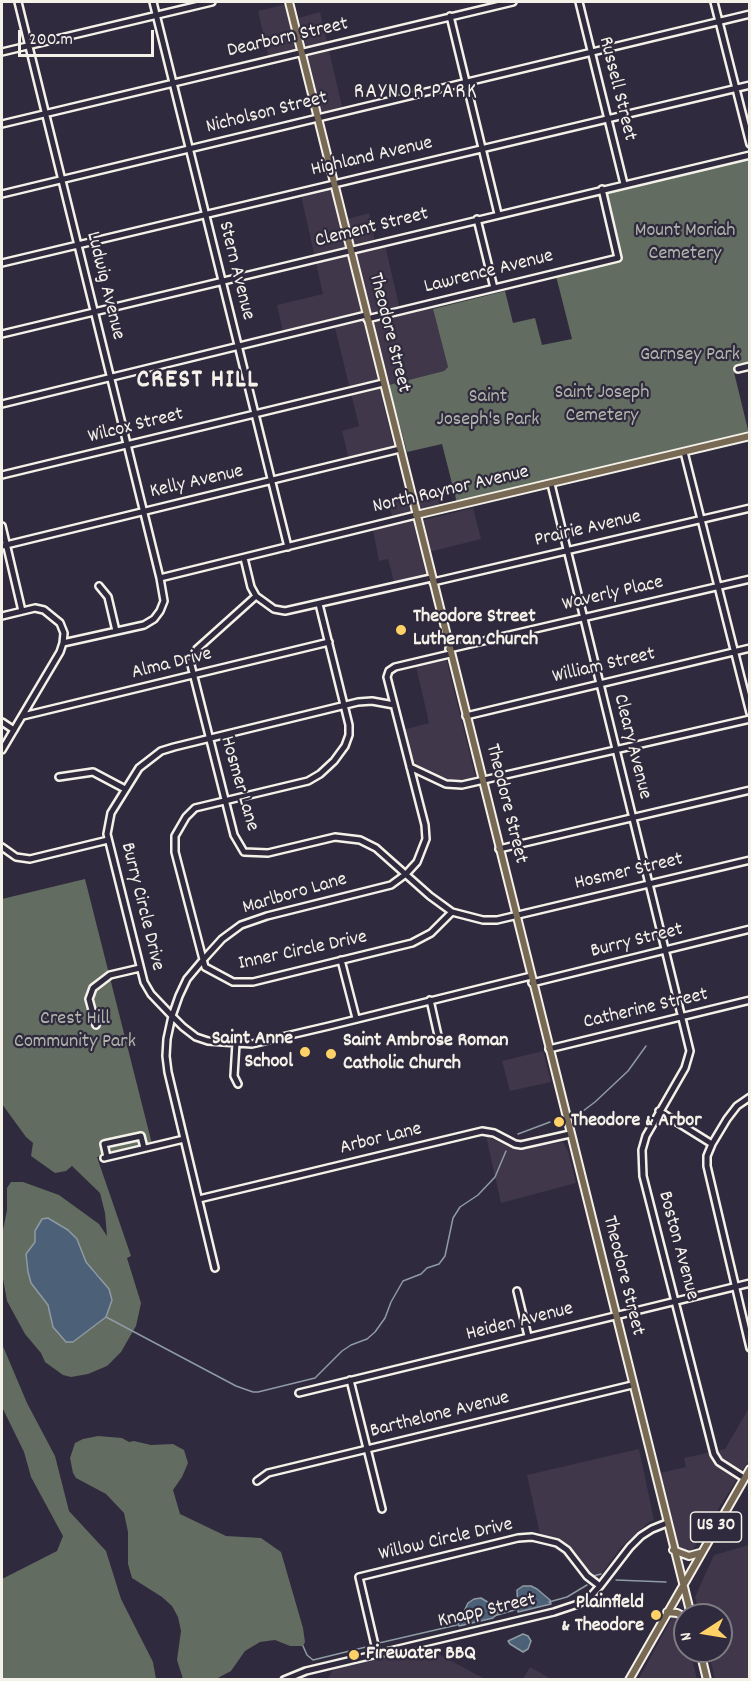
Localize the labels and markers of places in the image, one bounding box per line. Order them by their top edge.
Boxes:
place label: Theodore Street Lutheran Church [413,606,538,653]
marker: Theodore Street Lutheran Church [394,623,408,637]
place label: Saint Anne School [212,1028,293,1075]
place label: Saint Ambrose Roman Catholic Church [343,1030,508,1077]
marker: Saint Anne School [298,1045,312,1059]
marker: Saint Ambrose Roman Catholic Church [324,1047,338,1061]
place label: Theodore & Arbor [571,1110,702,1134]
marker: Theodore & Arbor [552,1115,566,1129]
place label: Plainfield & Theodore [561,1592,644,1639]
marker: Plainfield & Theodore [649,1608,663,1622]
place label: Firewater BBQ [366,1643,476,1667]
marker: Firewater BBQ [347,1648,361,1662]

